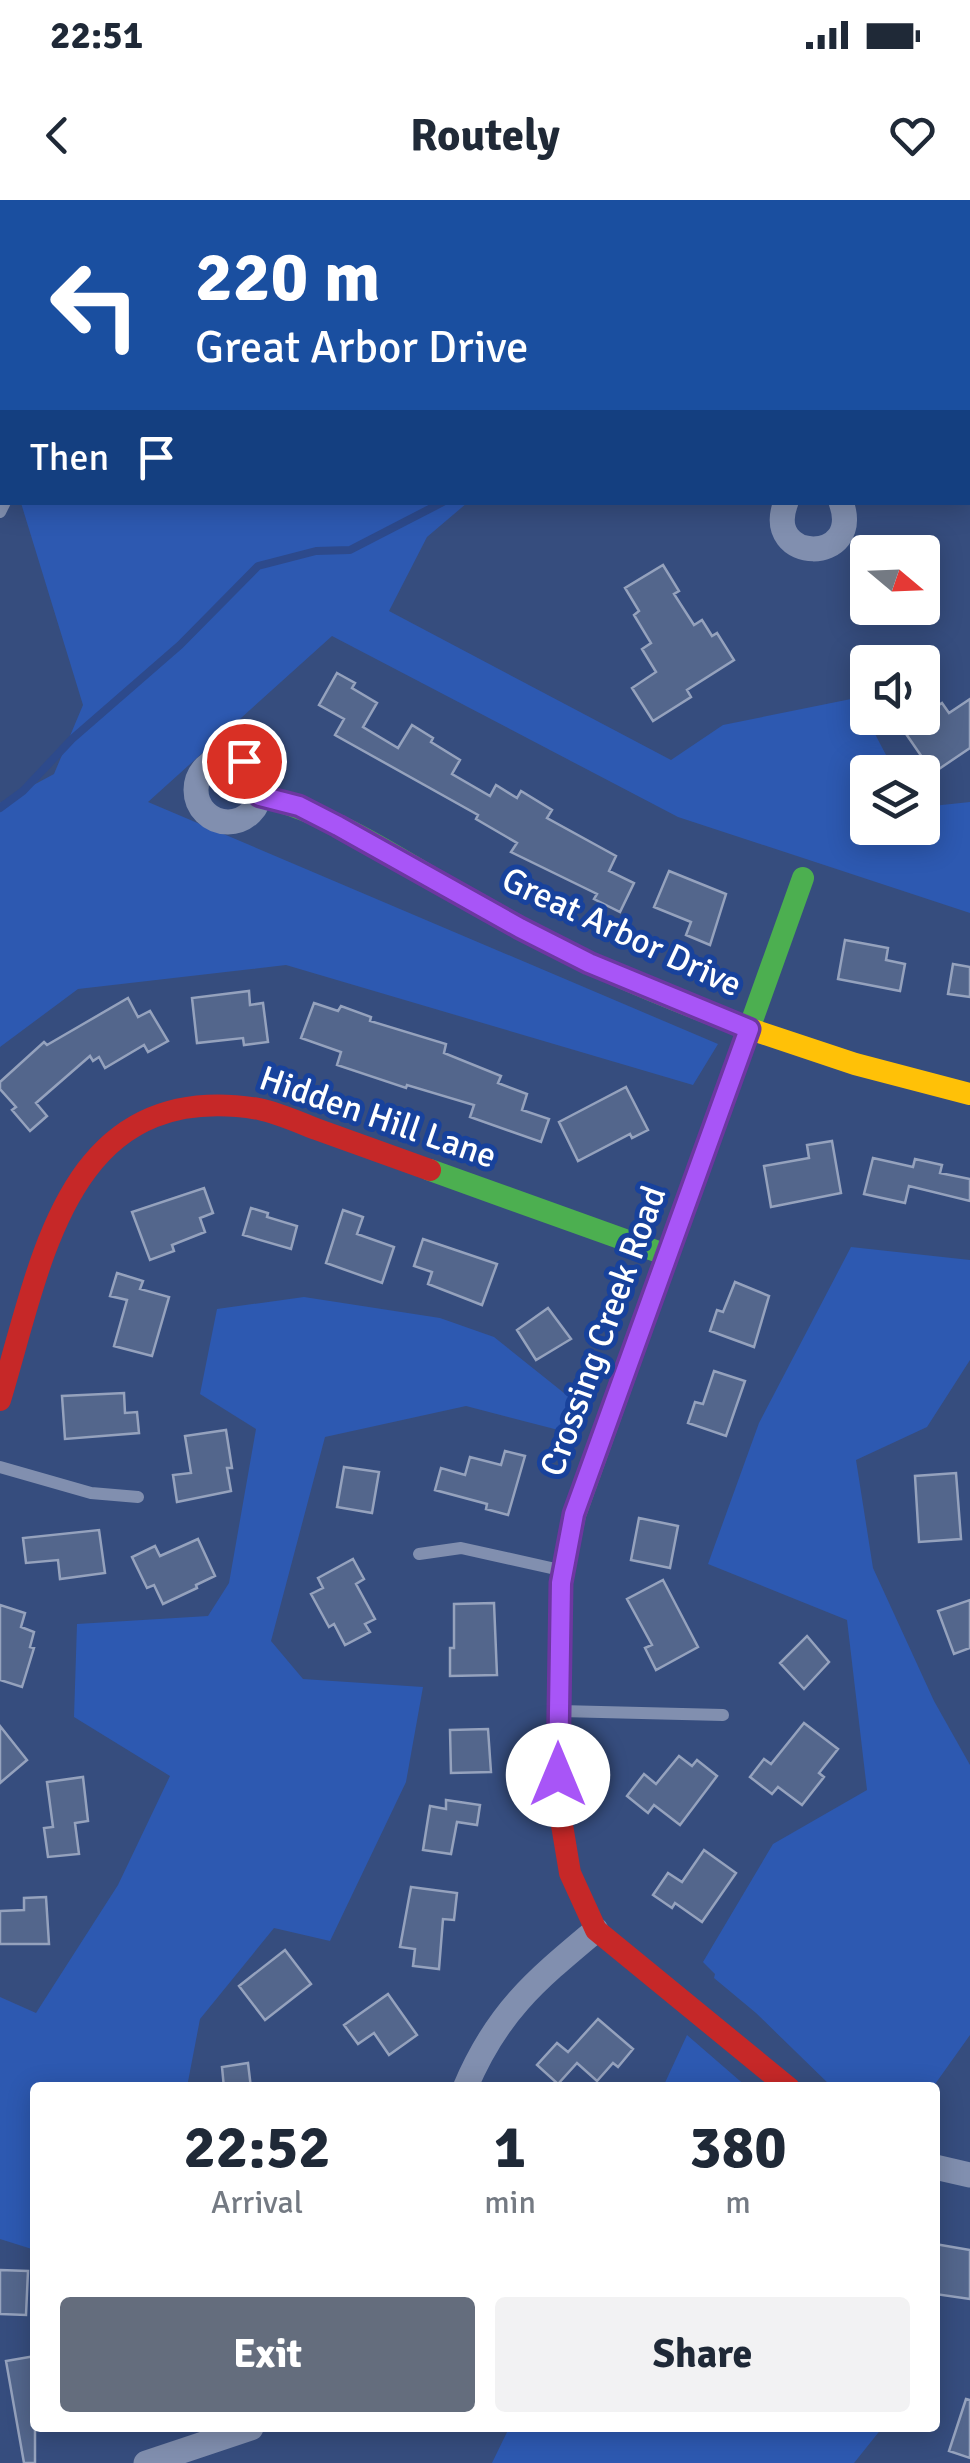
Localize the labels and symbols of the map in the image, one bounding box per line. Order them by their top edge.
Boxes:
north arrow [850,535,940,625]
pin [202,719,287,804]
street label: Great Arbor Drive [495,858,749,1006]
street label: Hidden Hill Lane [254,1056,502,1178]
street label: Crossing Creek Road [531,1180,675,1482]
position arrow [506,1723,610,1827]

